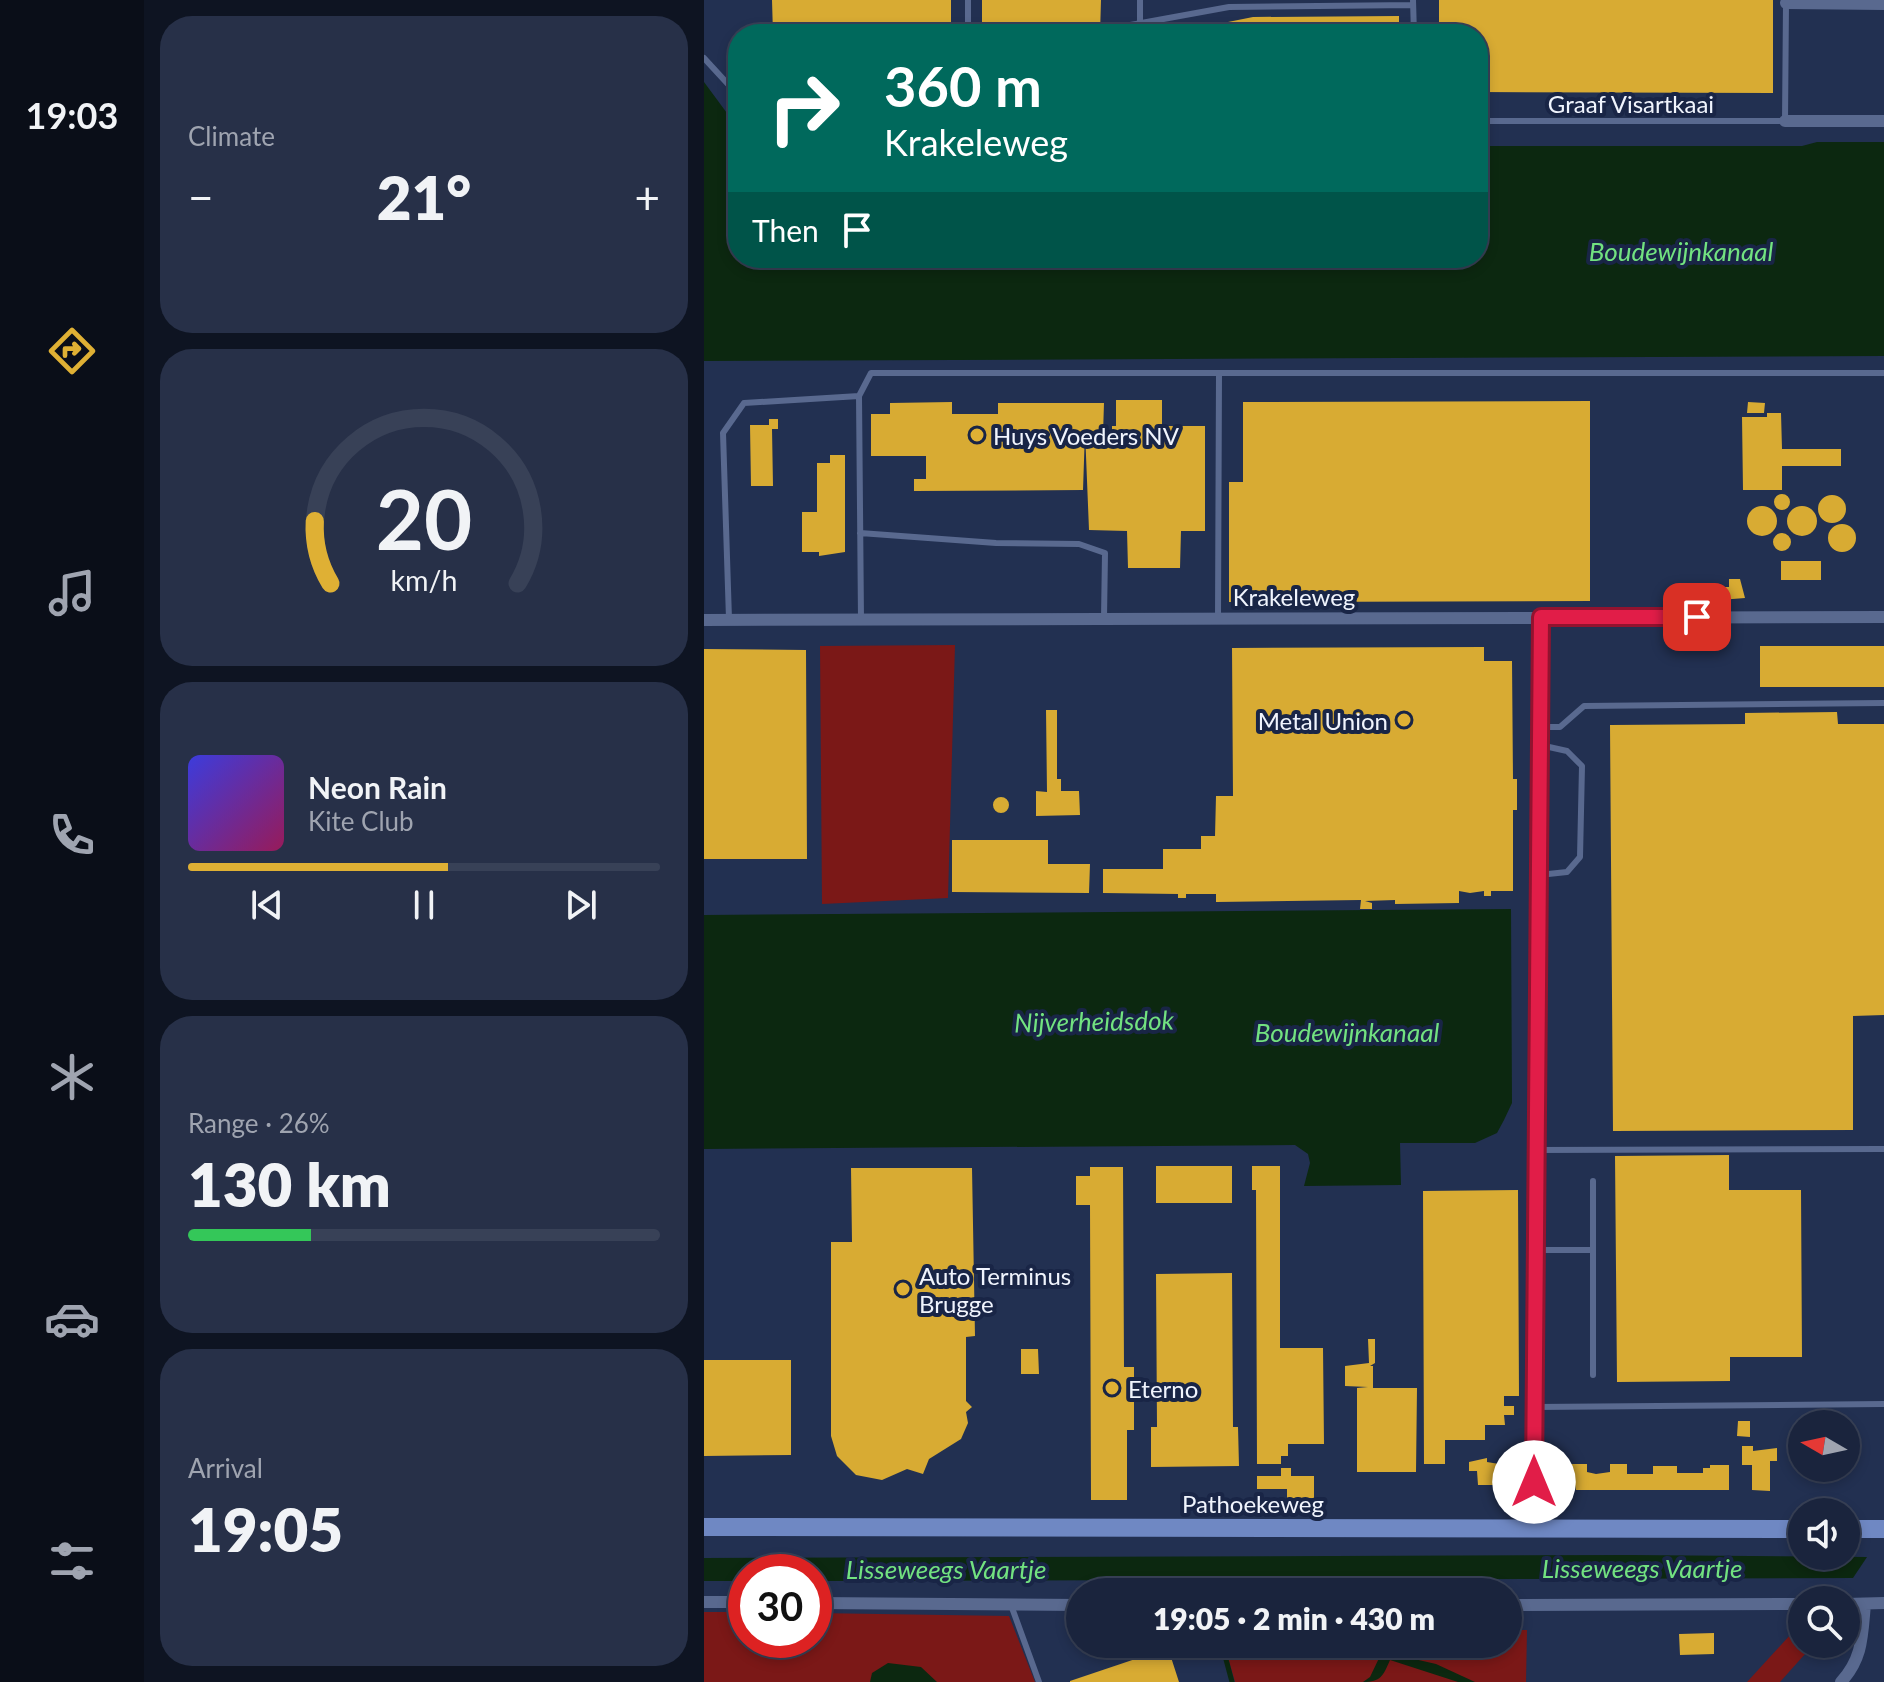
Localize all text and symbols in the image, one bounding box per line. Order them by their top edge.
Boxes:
text: 360 m [884,52,1042,119]
icon: right [752,56,856,160]
street label: Graaf Visartkaai [1548,89,1714,118]
text: 19:03 [26,93,118,137]
text: Climate [188,120,275,152]
text: Krakeleweg [884,120,1068,164]
text: 21° [377,161,471,233]
text: − [188,171,214,223]
text: + [634,171,660,223]
icon: arrive [835,208,879,252]
text: Then [752,212,819,248]
water label: Boudewijnkanaal [1589,235,1773,267]
icon: directions [44,323,100,379]
place label: Huys Voeders NV [993,421,1180,450]
marker: Huys Voeders NV [968,426,986,444]
text: 20 [376,467,472,567]
text: km/h [391,563,457,597]
icon: music [44,565,100,621]
street label: Krakeleweg [1233,582,1355,611]
pin [1663,583,1731,651]
icon: arrive [1675,595,1719,639]
place label: Metal Union [1258,706,1388,735]
marker: Metal Union [1395,711,1413,729]
text: Neon Rain [308,769,447,805]
text: Kite Club [308,805,414,837]
icon: phone [44,807,100,863]
icon: previous [245,883,289,927]
icon: pause [402,883,446,927]
icon: next [559,883,603,927]
water label: Nijverheidsdok [1014,1004,1175,1038]
water label: Boudewijnkanaal [1255,1016,1439,1048]
icon: climate [44,1049,100,1105]
text: Range · 26% [188,1107,330,1139]
text: 130 km [188,1148,391,1220]
place label: Auto Terminus Brugge [919,1261,1071,1318]
marker: Auto Terminus Brugge [894,1280,912,1298]
icon: car [44,1291,100,1347]
place label: Eterno [1128,1374,1198,1403]
marker: Eterno [1103,1379,1121,1397]
north arrow [1788,1410,1860,1482]
map controls [1788,1410,1860,1658]
position arrow [1492,1440,1576,1524]
text: Arrival [188,1452,263,1484]
street label: Pathoekeweg [1182,1489,1324,1518]
text: 19:05 [188,1493,343,1565]
button: sound [1788,1498,1860,1570]
icon: filters [44,1533,100,1589]
water label: Lisseweegs Vaartje [1542,1552,1742,1584]
water label: Lisseweegs Vaartje [846,1553,1046,1585]
speed limit sign: 30 [728,1554,832,1658]
button: search [1788,1586,1860,1658]
text: 19:05 · 2 min · 430 m [1153,1600,1435,1636]

